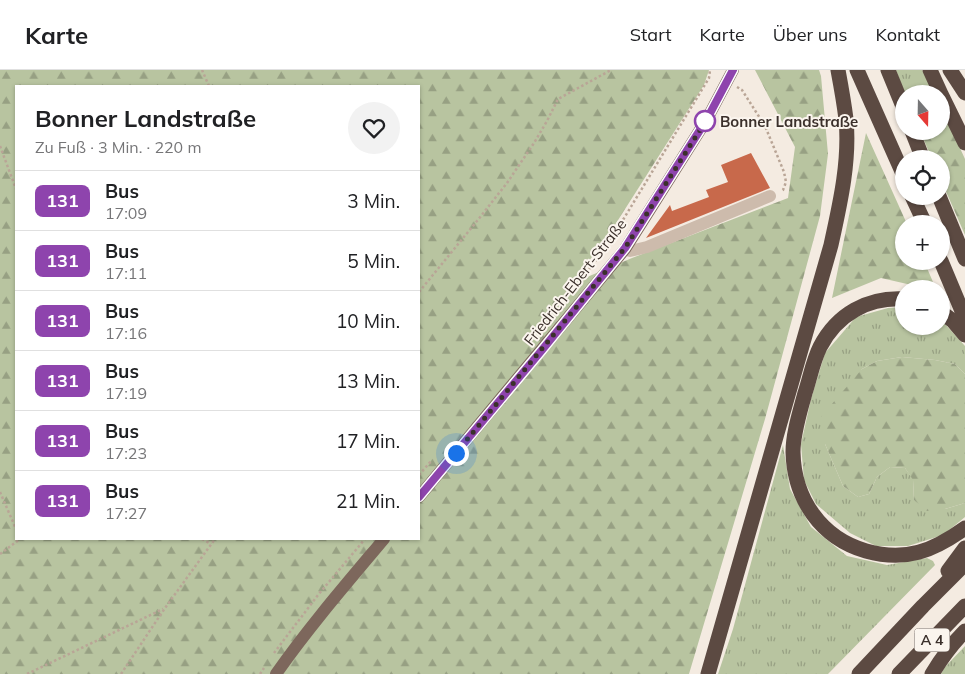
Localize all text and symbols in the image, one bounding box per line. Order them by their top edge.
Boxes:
text: Karte [25,20,88,50]
text: Start [630,23,671,46]
text: Karte [699,23,745,46]
text: Über uns [773,23,848,46]
text: Kontakt [876,23,940,46]
north arrow [895,85,950,140]
map controls [895,85,950,335]
button: heart [348,102,400,154]
text: Bonner Landstraße [35,103,256,133]
marker: Bonner Landstraße [694,110,716,132]
place label: Bonner Landstraße [720,112,858,131]
text: Zu Fuß · 3 Min. · 220 m [35,137,201,157]
button: locate [895,150,950,205]
text: Bus [105,179,139,203]
text: 131 [46,189,79,212]
text: 3 Min. [347,189,400,213]
text: 17:09 [105,203,147,223]
street label: Friedrich-Ebert-Straße [520,215,630,349]
button: + [895,215,950,270]
text: Bus [105,239,139,263]
text: 131 [46,249,79,272]
text: 5 Min. [347,249,400,273]
text: 17:11 [105,263,147,283]
button: − [895,280,950,335]
text: Bus [105,299,139,323]
text: 131 [46,309,79,332]
text: 10 Min. [336,309,400,333]
text: 17:16 [105,323,147,343]
text: Bus [105,359,139,383]
text: 131 [46,369,79,392]
text: 13 Min. [336,369,400,393]
text: 17:19 [105,383,147,403]
text: Bus [105,419,139,443]
text: 131 [46,429,79,452]
text: 17 Min. [336,429,400,453]
your location [444,441,469,466]
text: 17:23 [105,443,147,463]
text: Bus [105,479,139,503]
text: 131 [46,489,79,512]
text: 21 Min. [336,489,400,513]
text: 17:27 [105,503,147,523]
road number: A 4 [914,628,950,652]

